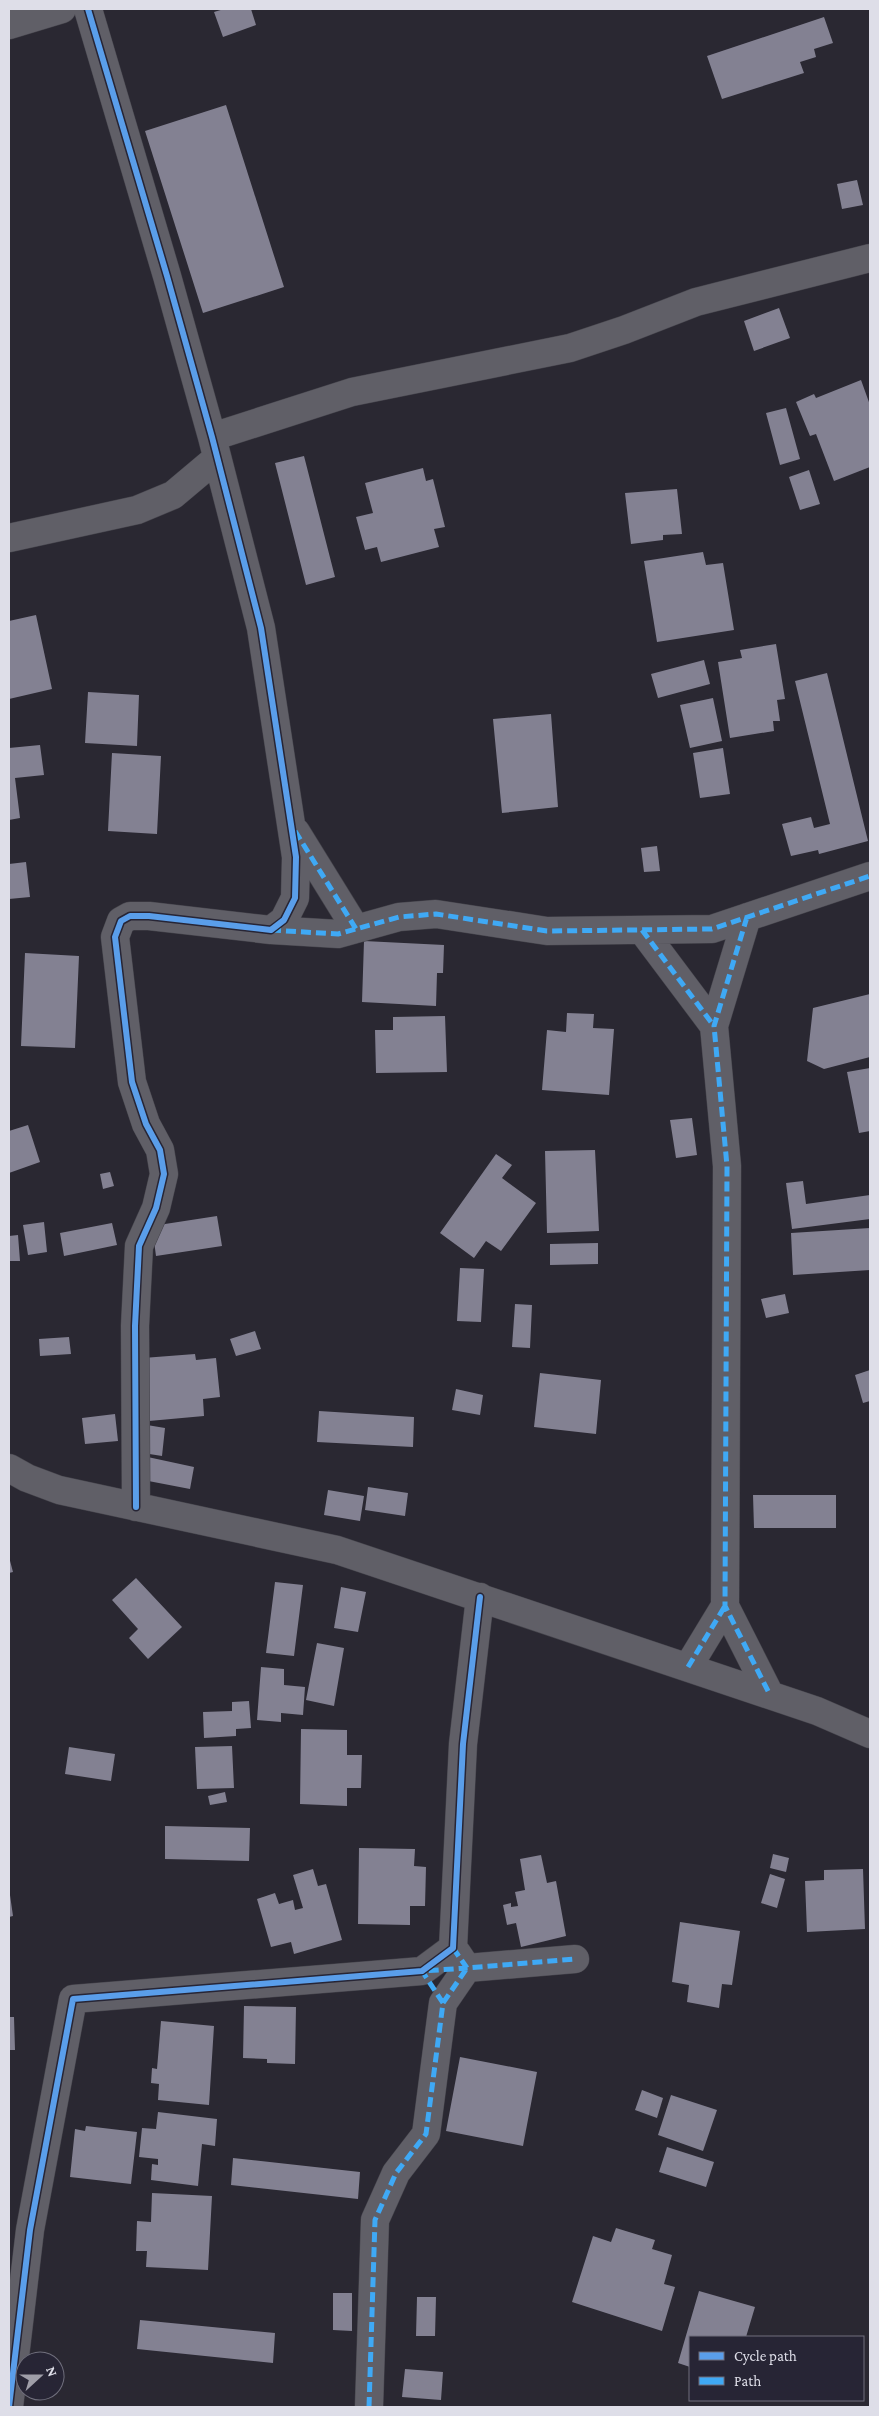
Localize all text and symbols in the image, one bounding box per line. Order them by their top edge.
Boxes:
legend [689,2336,864,2401]
text: Cycle path [734,2348,797,2365]
north arrow [15,2351,65,2401]
text: N [43,2364,61,2379]
text: Path [734,2373,761,2389]

